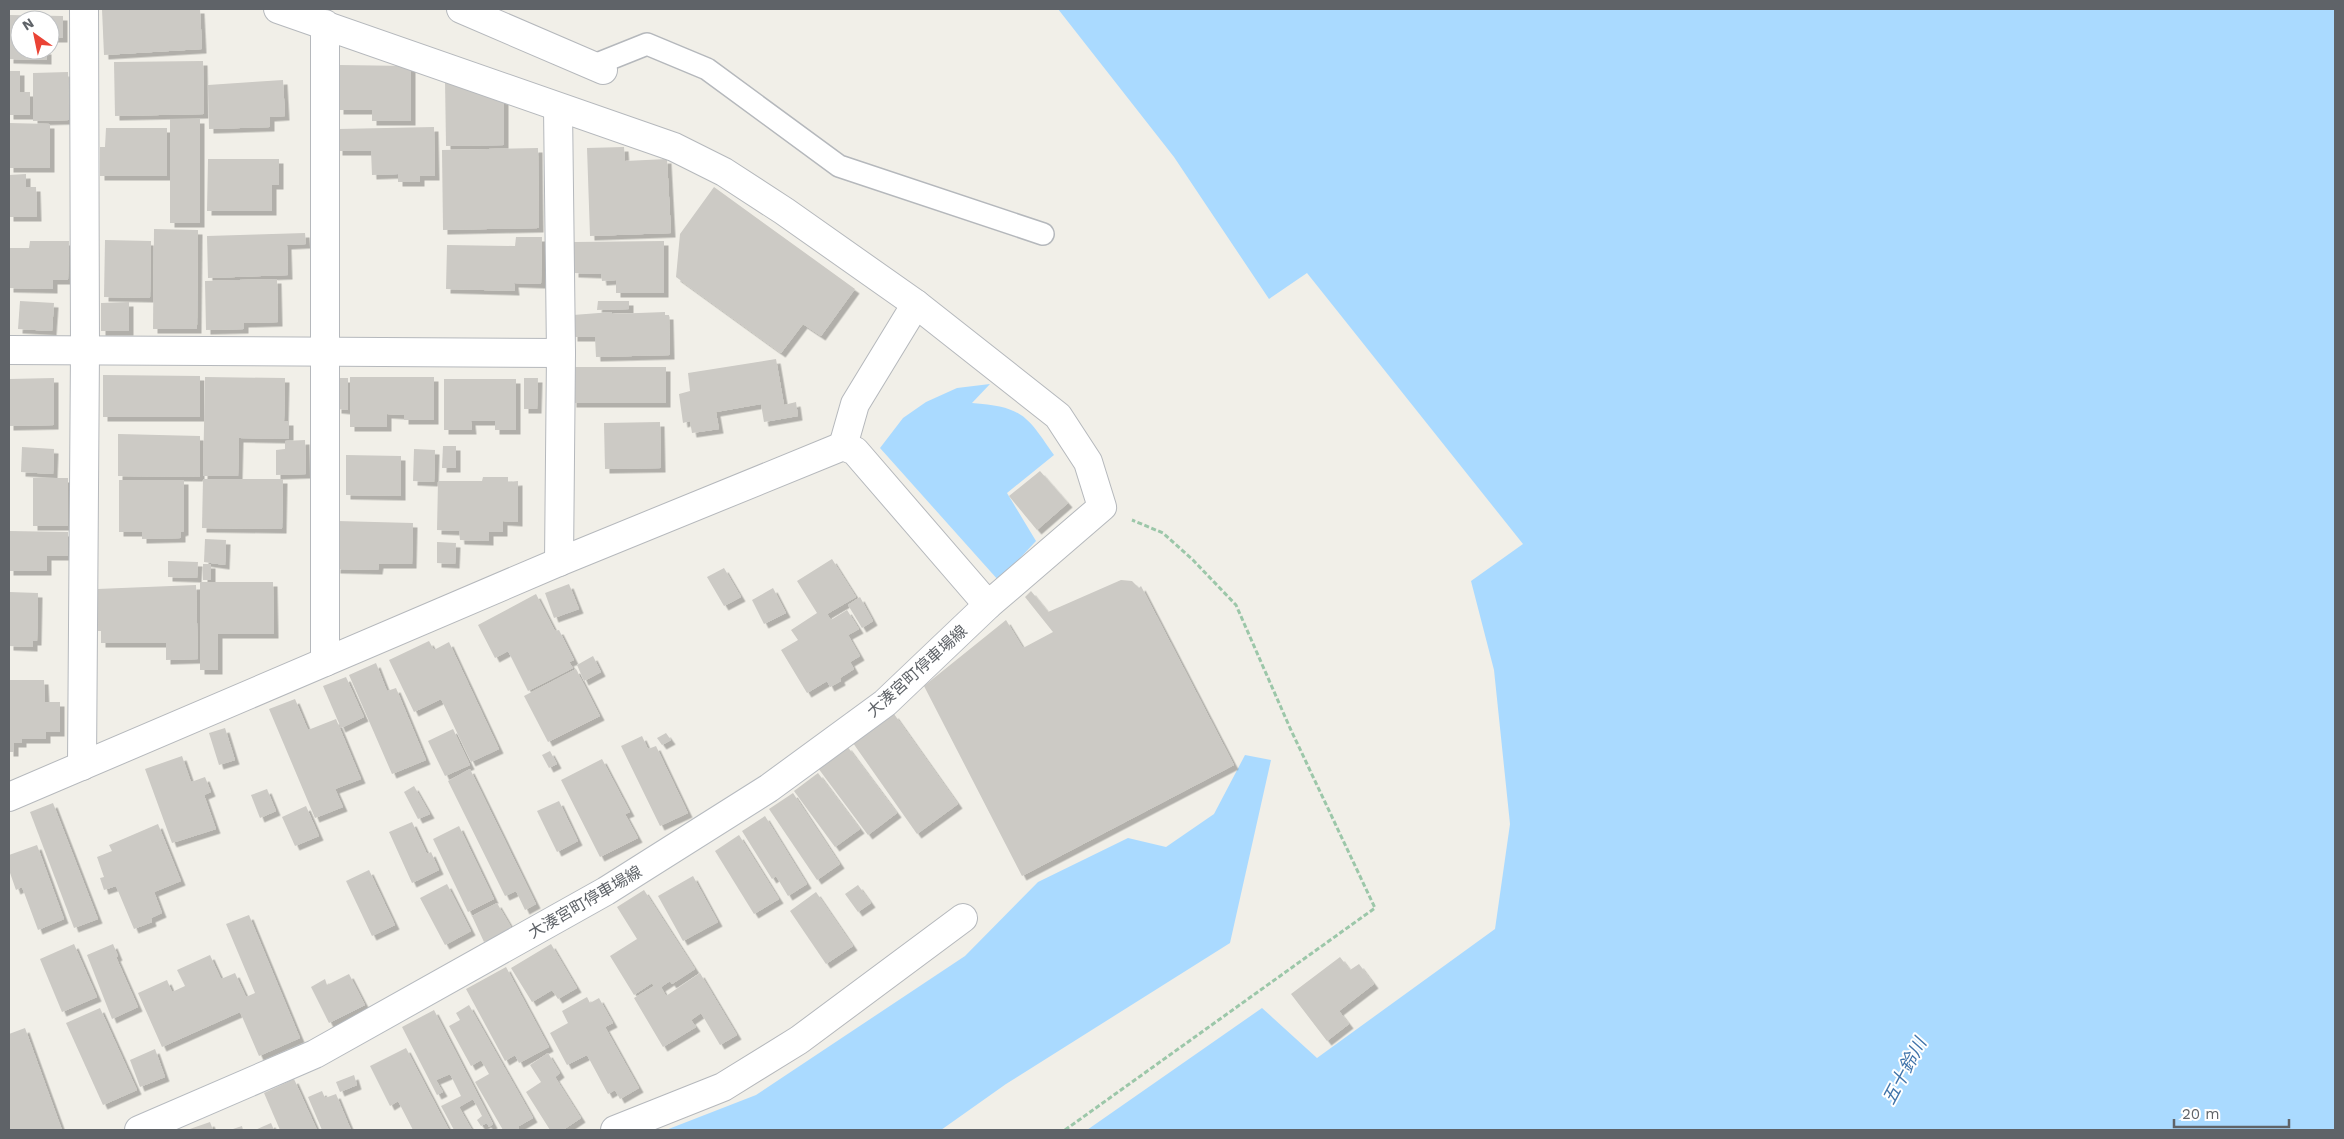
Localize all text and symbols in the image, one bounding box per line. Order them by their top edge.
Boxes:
north arrow [10,10,60,60]
text: N [19,15,37,34]
street label: 大湊宮町停車場線 [863,621,971,721]
street label: 大湊宮町停車場線 [525,862,645,942]
water label: 五十鈴川 [1878,1033,1931,1108]
scale bar [2174,1096,2289,1128]
text: 20 m [2182,1105,2220,1123]

